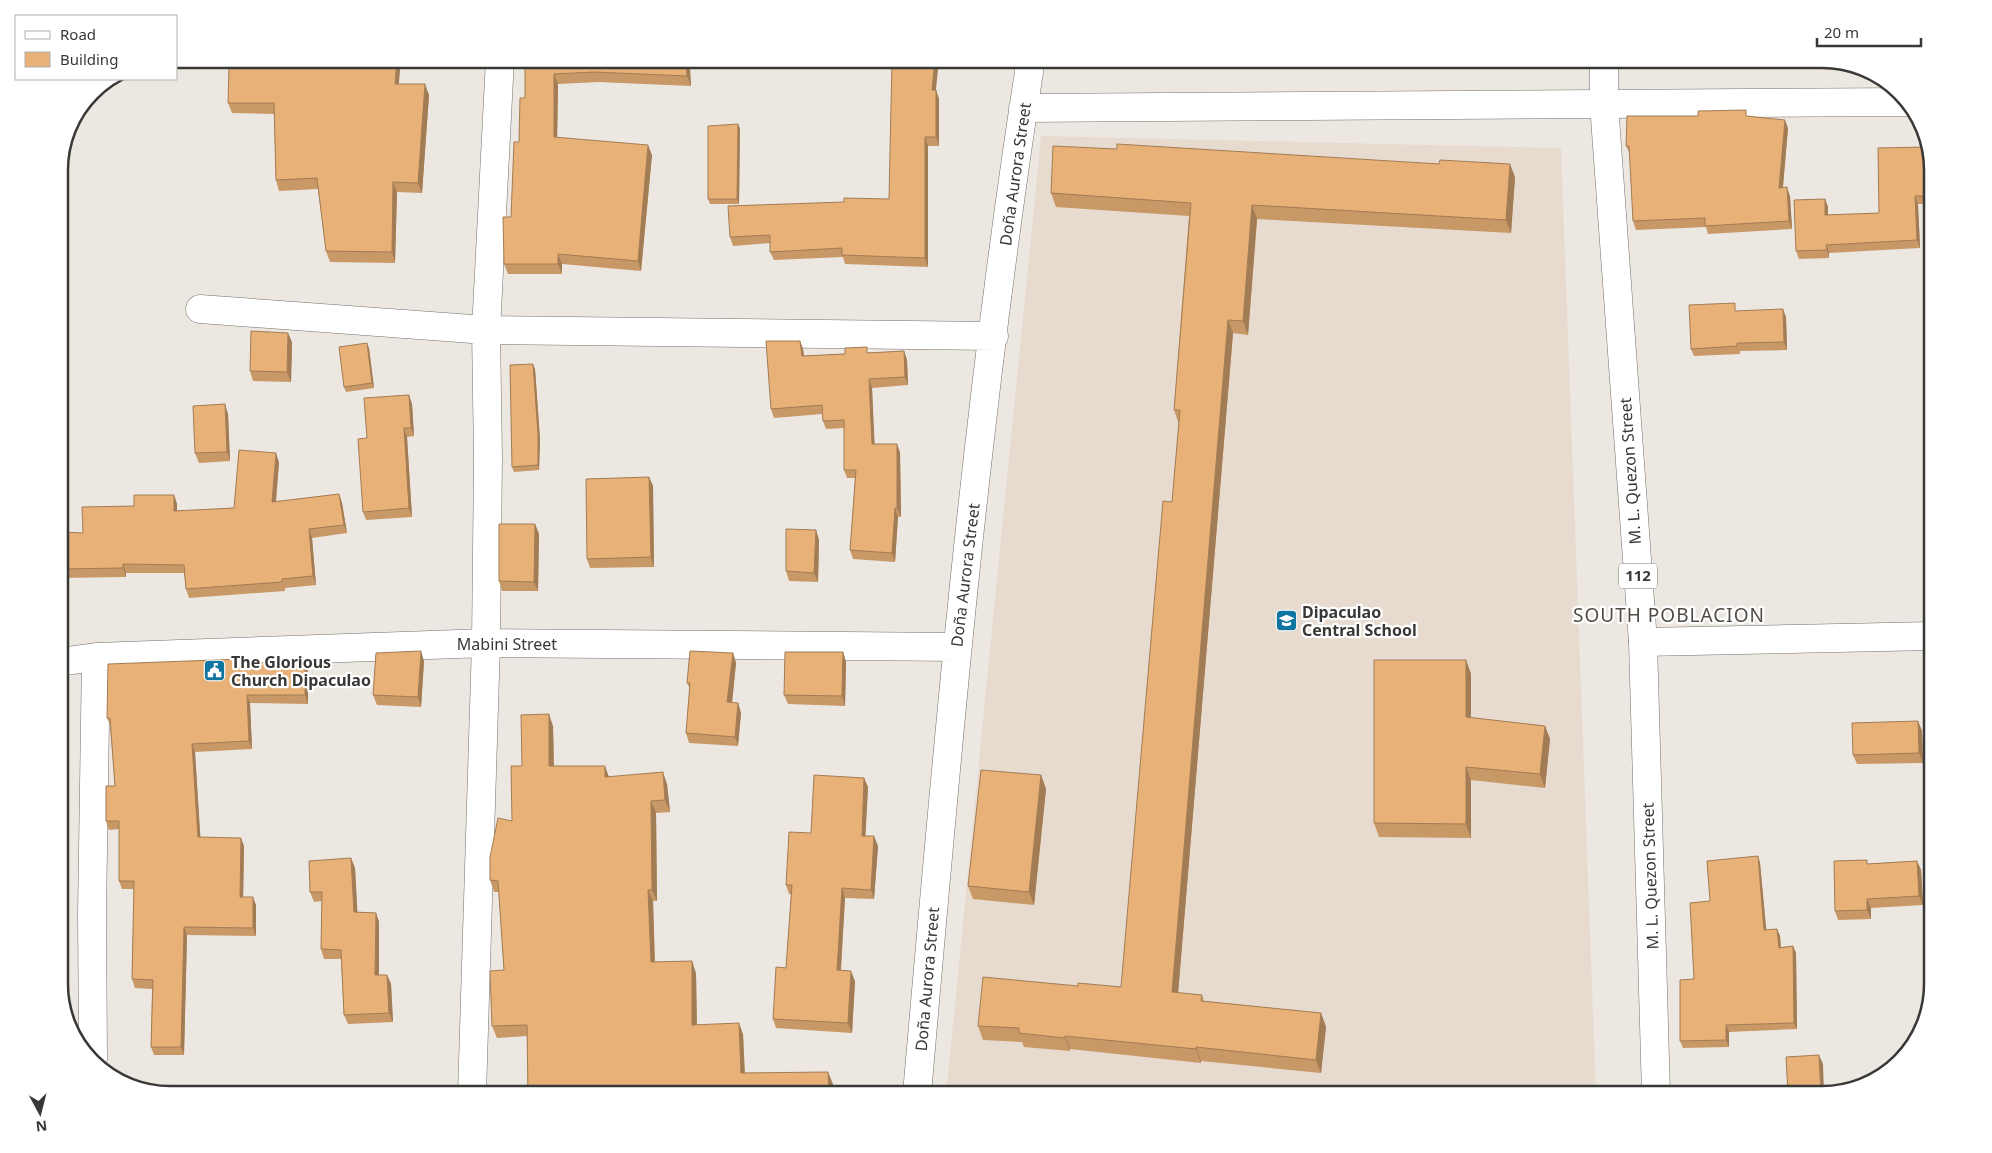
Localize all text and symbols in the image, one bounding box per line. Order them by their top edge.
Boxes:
legend [15,15,178,80]
scale bar [1817,15,1921,47]
text: 20 m [1824,22,1859,42]
text: Road [60,24,96,44]
text: Building [60,49,118,69]
street label: Doña Aurora Street [994,101,1036,247]
street label: M. L. Quezon Street [1614,397,1646,545]
street label: Doña Aurora Street [945,502,985,648]
road number: 112 [1619,564,1657,588]
place label: Dipaculao Central School [1302,601,1417,641]
district label: SOUTH POBLACION [1573,602,1765,628]
school or university icon: Dipaculao Central School [1274,609,1298,633]
street label: Mabini Street [457,633,557,655]
place label: The Glorious Church Dipaculao [231,651,371,691]
public building icon: The Glorious Church Dipaculao [203,659,227,683]
street label: M. L. Quezon Street [1636,802,1664,950]
street label: Doña Aurora Street [910,906,944,1052]
north arrow [15,1088,65,1138]
text: N [35,1116,48,1137]

